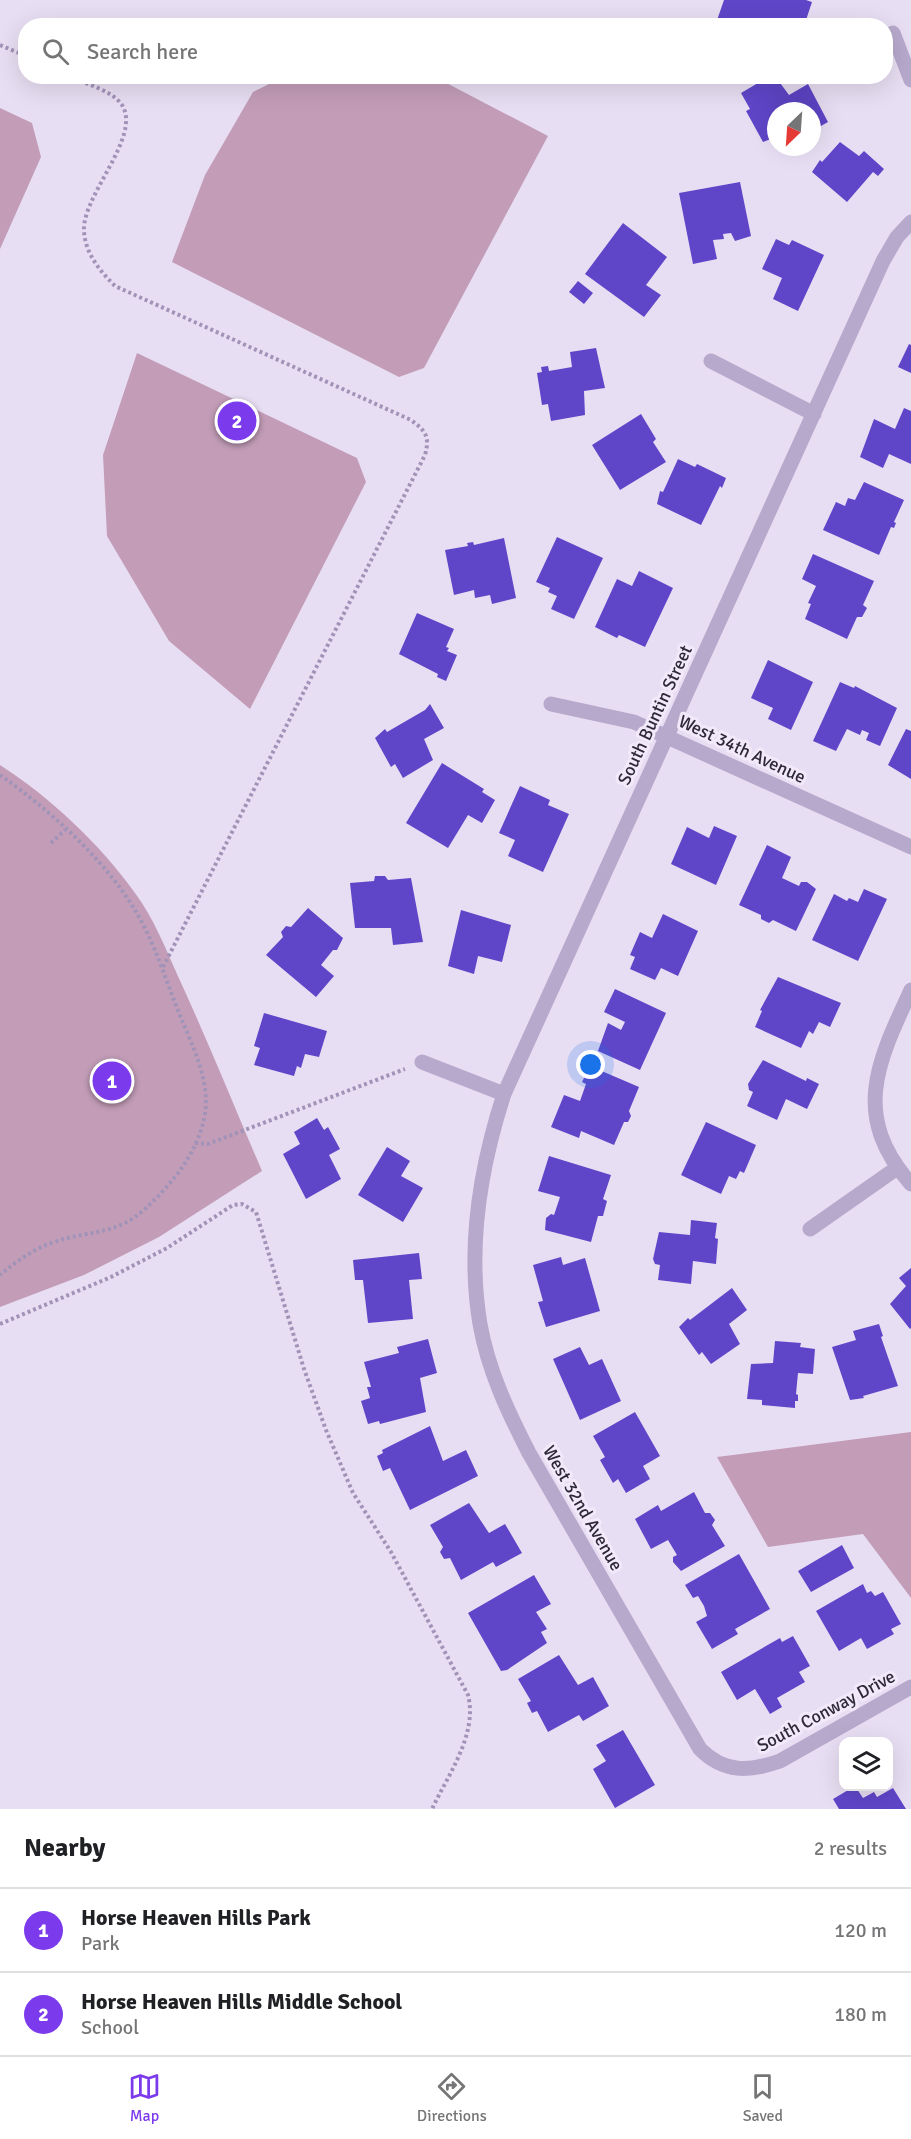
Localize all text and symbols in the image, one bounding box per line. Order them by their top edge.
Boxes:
search box [18,18,893,84]
icon: search [39,35,72,68]
text: Search here [87,38,198,65]
north arrow [767,102,821,156]
pin: 2 [218,398,256,444]
street label: South Buntin Street [613,642,697,788]
street label: West 34th Avenue [675,710,809,788]
your location [576,1050,605,1079]
pin: 1 [92,1058,132,1104]
street label: West 32nd Avenue [538,1442,628,1574]
street label: South Conway Drive [753,1665,899,1757]
map controls [839,1737,893,1791]
button: layers [839,1737,893,1791]
text: Nearby [24,1832,105,1864]
text: 2 results [814,1836,887,1861]
text: Horse Heaven Hills Park [81,1904,311,1931]
text: 1 [38,1918,49,1943]
text: 120 m [834,1918,887,1943]
text: Park [81,1931,119,1956]
text: Horse Heaven Hills Middle School [81,1988,402,2015]
text: 2 [38,2002,49,2027]
text: 180 m [834,2002,887,2027]
text: School [81,2015,139,2040]
tab: Map [128,2070,161,2126]
tab: Directions [417,2070,487,2126]
tab: Saved [743,2070,783,2126]

